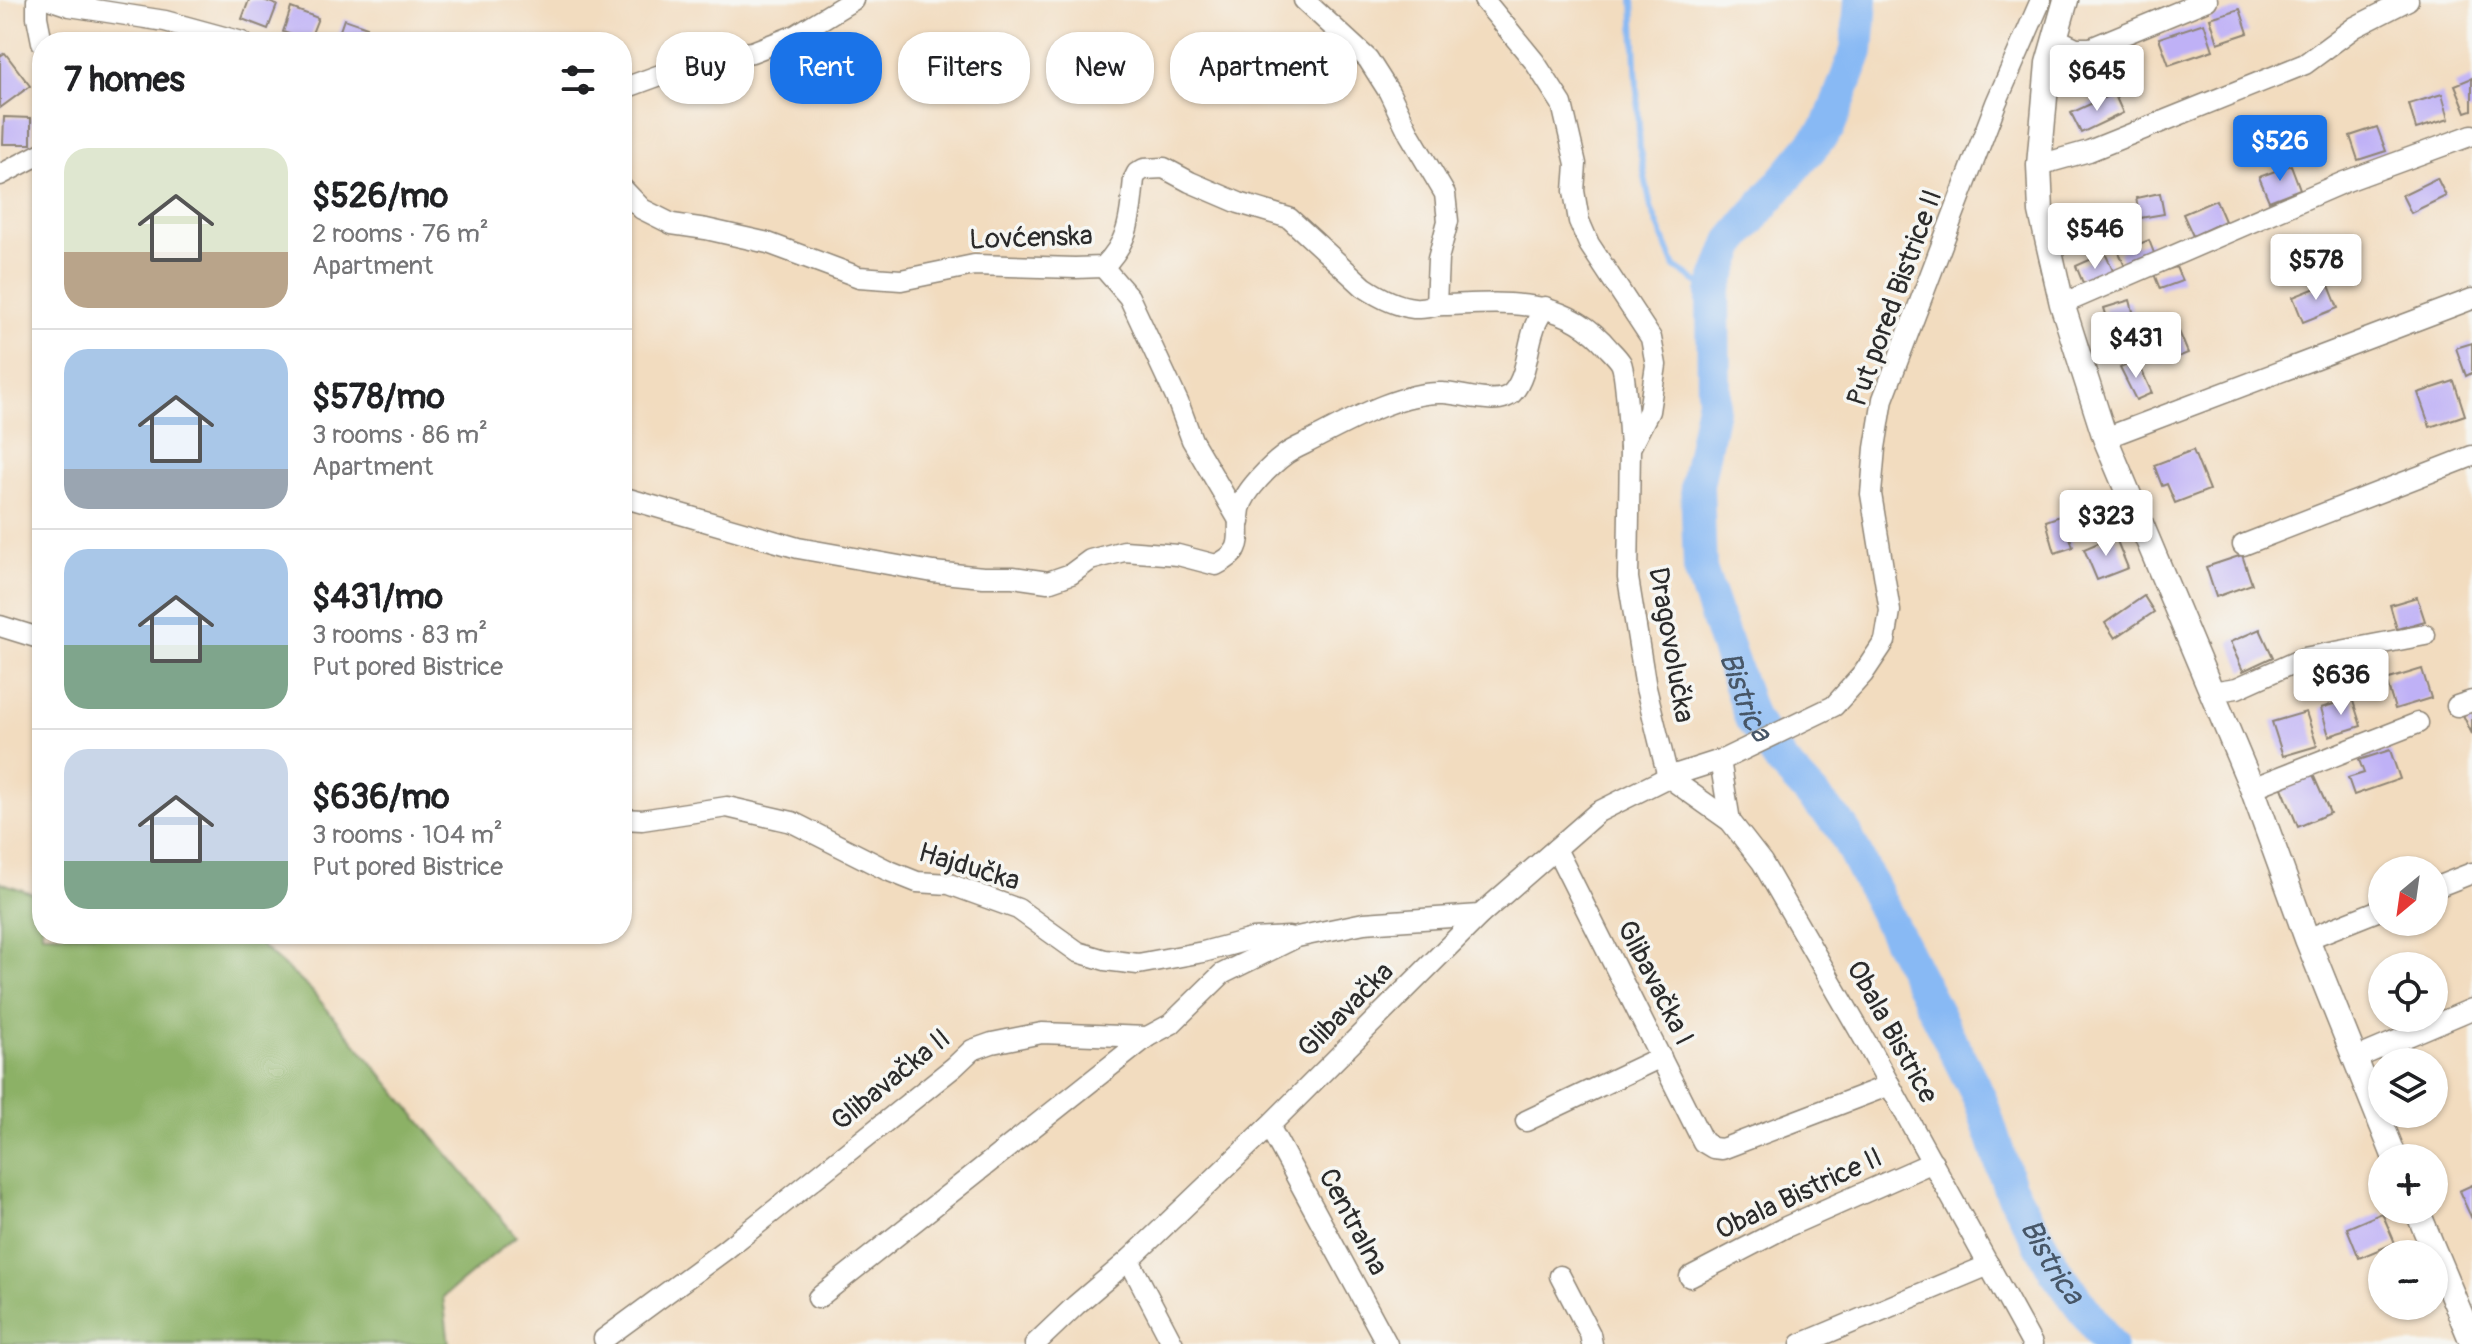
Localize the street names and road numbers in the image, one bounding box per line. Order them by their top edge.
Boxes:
street label: Put pored Bistrice II [1840,185,1950,411]
street label: Lovćenska [969,218,1093,258]
street label: Dragovolučka [1640,565,1702,725]
street label: Hajdučka [914,835,1024,899]
street label: Glibavačka I [1609,915,1701,1051]
street label: Obala Bistrice [1838,954,1946,1110]
street label: Glibavačka [1291,955,1401,1065]
street label: Glibavačka II [824,1021,958,1139]
street label: Obala Bistrice II [1710,1140,1888,1248]
street label: Centralna [1310,1163,1396,1281]

